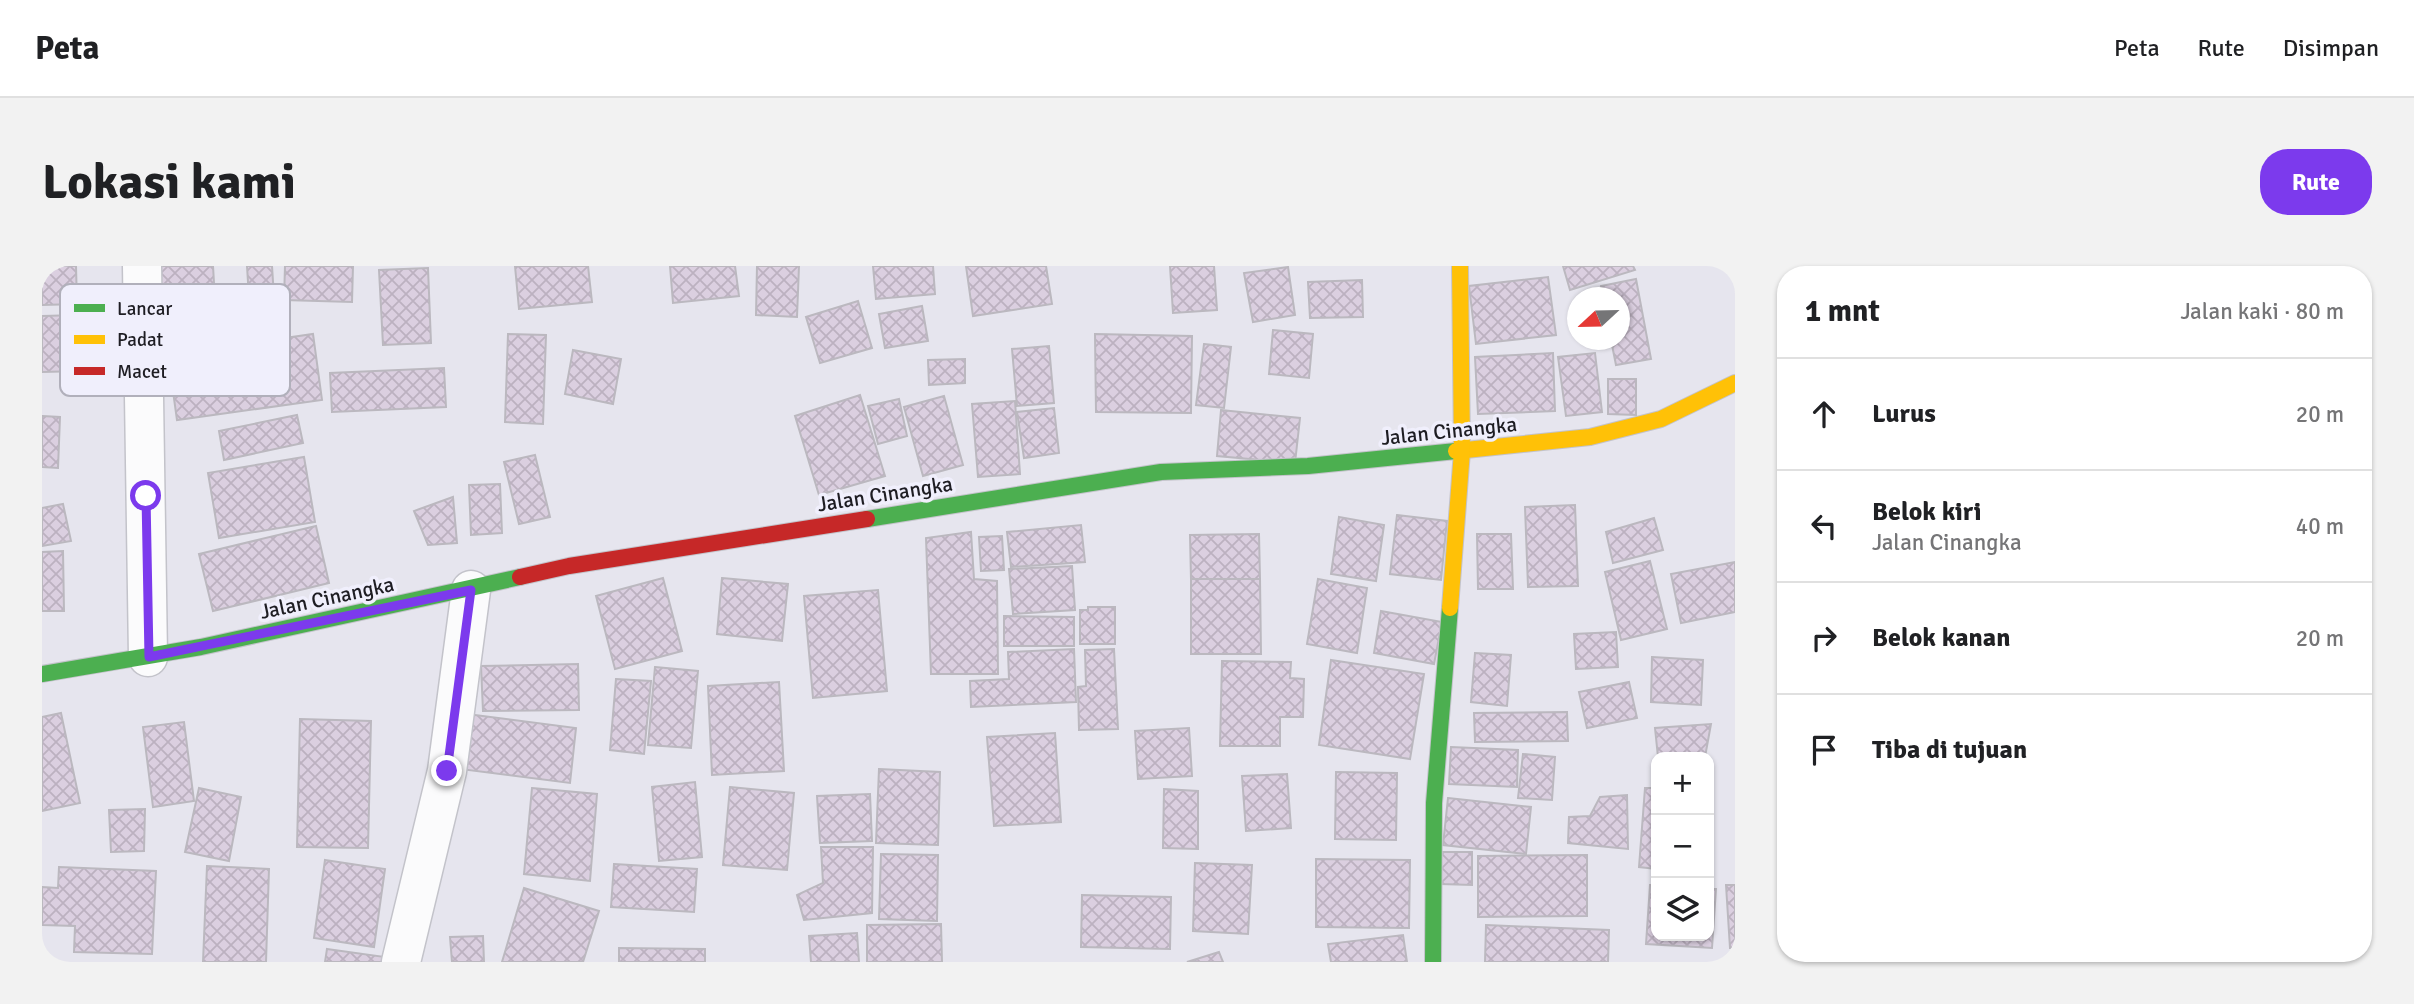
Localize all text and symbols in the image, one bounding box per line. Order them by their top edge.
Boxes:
text: Peta [35,28,99,69]
text: Peta [2114,33,2160,63]
text: Rute [2198,33,2245,63]
text: Disimpan [2283,33,2379,63]
button: Rute [2260,149,2372,215]
text: Lokasi kami [42,152,296,212]
legend [60,284,290,396]
north arrow [1567,287,1630,350]
text: 1 mnt [1805,293,1880,330]
text: Lancar [117,297,172,321]
text: Jalan kaki · 80 m [2180,297,2344,326]
text: Padat [117,328,163,352]
text: Macet [117,360,167,384]
icon: ahead [1805,395,1843,433]
text: Lurus [1872,398,1936,430]
text: 20 m [2296,400,2344,429]
street label: Jalan Cinangka [1380,411,1518,451]
street label: Jalan Cinangka [815,470,955,518]
route start [130,480,161,511]
text: Belok kiri [1872,496,1981,528]
icon: left [1805,507,1843,545]
text: 40 m [2296,512,2344,541]
text: Jalan Cinangka [1872,528,2022,557]
street label: Jalan Cinangka [257,571,397,625]
icon: right [1805,619,1843,657]
text: Belok kanan [1872,622,2010,654]
text: 20 m [2296,624,2344,653]
icon: arrive [1805,731,1843,769]
text: Tiba di tujuan [1872,734,2027,766]
map controls [1651,752,1714,941]
button: + [1651,752,1714,815]
route end [431,755,462,786]
button: − [1651,815,1714,878]
button: layers [1651,878,1714,941]

